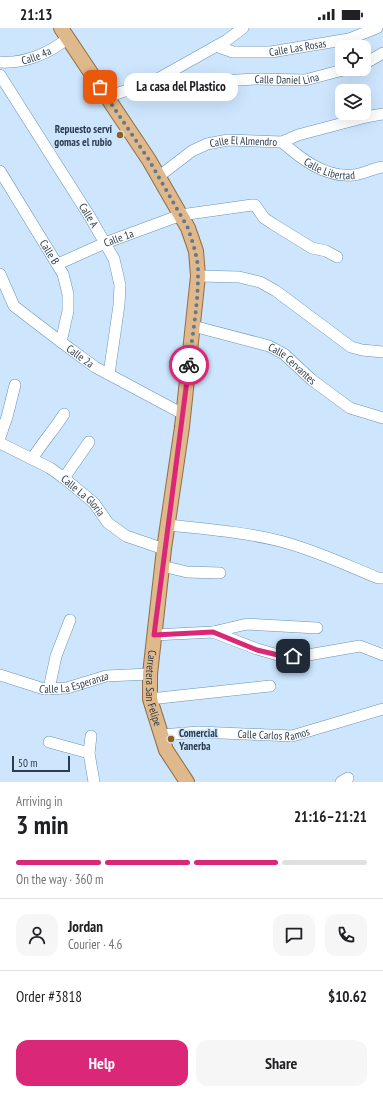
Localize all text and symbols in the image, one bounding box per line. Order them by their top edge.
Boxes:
text: 21:13 [20,5,52,24]
street label: Calle Las Rosas [268,36,328,59]
map controls [335,40,371,120]
button: locate [335,40,371,76]
street label: Calle 4a [20,44,54,67]
pin [83,70,117,104]
street label: Calle Daniel Lina [255,70,320,87]
callout: La casa del Plastico [124,73,238,101]
icon: bag [89,76,111,98]
text: La casa del Plastico [136,78,226,95]
button: layers [335,84,371,120]
place label: Repuesto serví gomas el rubio [54,122,113,149]
marker: Repuesto serví gomas el rubio [115,130,125,140]
street label: Calle El Almendro [208,133,278,150]
street label: Calle Libertad [301,154,356,182]
street label: Calle A [76,200,102,231]
street label: Calle 1a [102,226,135,250]
street label: Calle B [37,237,62,267]
street label: Calle Cervantes [266,340,319,388]
street label: Calle 2a [64,341,97,371]
courier [169,345,209,385]
icon: bike [178,354,200,376]
street label: Calle La Gloria [58,472,108,519]
pin [276,639,310,673]
icon: home [282,645,304,667]
street label: Carretera San Felipe [143,650,165,728]
street label: Calle La Esperanza [37,669,109,696]
street label: Calle Carlos Ramos [237,724,312,743]
place label: Comercial Yanerba [178,726,218,753]
marker: Comercial Yanerba [166,734,176,744]
scale bar [12,754,70,773]
text: 50 m [18,756,37,770]
text: Arriving in [16,793,63,810]
text: 21:16–21:21 [294,807,367,826]
text: 3 min [16,808,69,841]
text: On the way · 360 m [16,871,103,888]
button: person [16,914,58,956]
button: chat [273,914,315,956]
button: phone [325,914,367,956]
text: Jordan [68,917,103,936]
text: Courier · 4.6 [68,936,122,953]
text: Order #3818 [16,987,82,1006]
text: $10.62 [328,987,367,1006]
button: Help [16,1040,188,1086]
button: Share [196,1040,367,1086]

